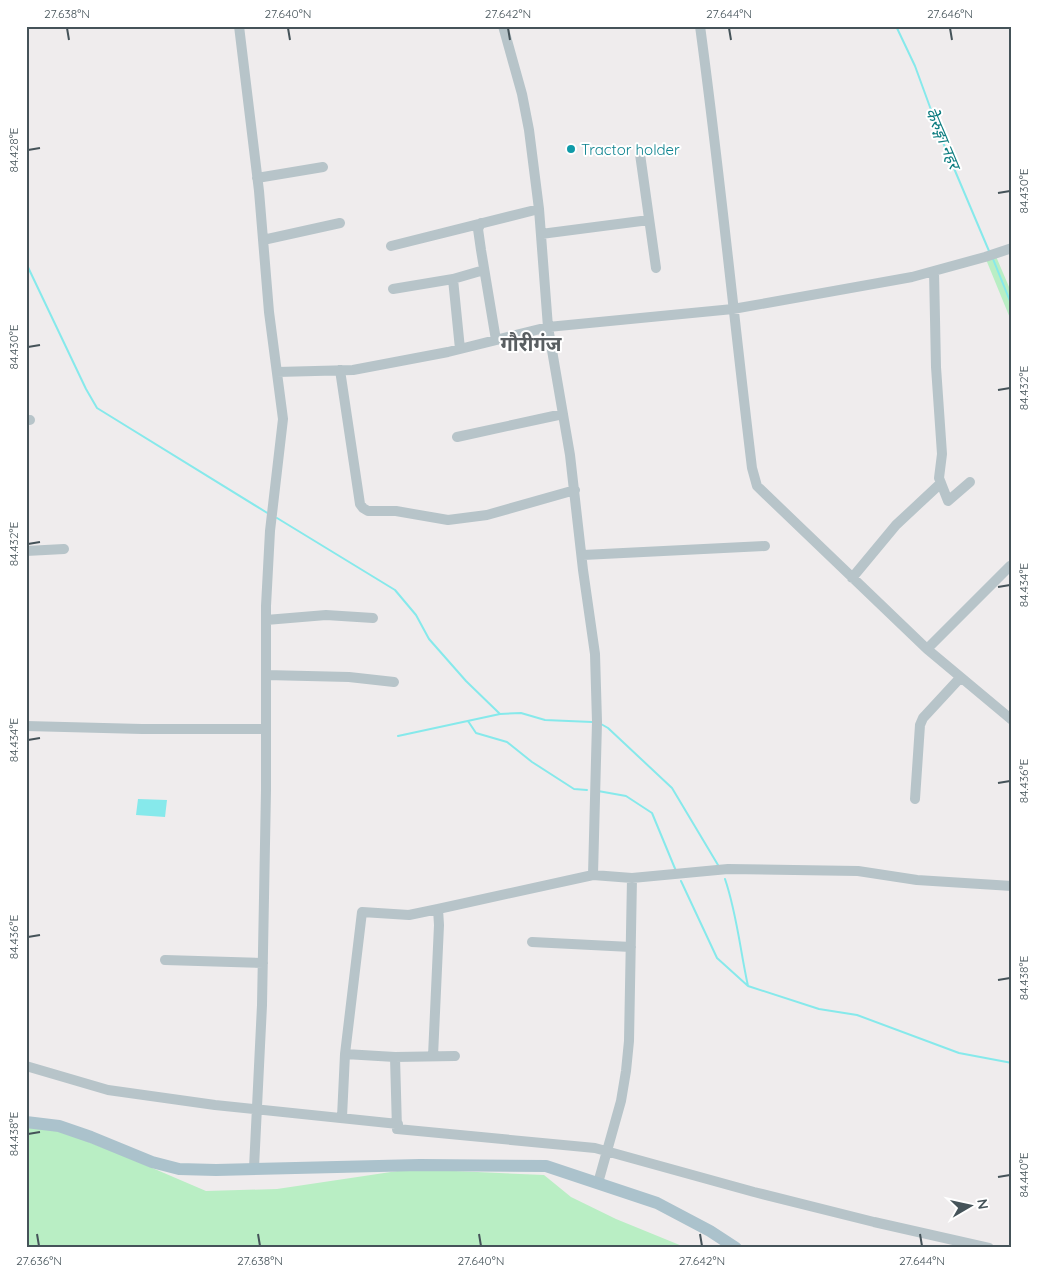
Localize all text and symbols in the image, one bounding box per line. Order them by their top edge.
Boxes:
text: 27.638°N [44,6,90,21]
text: 27.640°N [265,6,311,21]
text: 27.642°N [485,6,531,21]
text: 27.644°N [706,6,752,21]
text: 27.646°N [927,6,973,21]
water label: केेरुङ्गा नहर [921,104,966,175]
text: 84.428°E [6,127,21,172]
place label: Tractor holder [581,140,680,159]
marker: Tractor holder [565,143,577,155]
text: 84.430°E [1016,168,1031,214]
text: 84.430°E [6,324,21,370]
district label: गौरीगंज [501,331,563,356]
text: 84.432°E [1016,365,1031,410]
text: 84.432°E [6,521,21,566]
text: 84.434°E [1016,563,1031,607]
text: 84.434°E [6,718,21,762]
text: 84.436°E [1016,759,1031,803]
text: 84.436°E [6,915,21,959]
text: 84.438°E [1016,956,1031,1000]
text: 84.438°E [6,1112,21,1156]
text: 84.440°E [1016,1152,1031,1198]
north arrow [946,1182,996,1232]
text: N [973,1197,993,1210]
text: 27.636°N [16,1253,62,1268]
text: 27.638°N [237,1253,283,1268]
text: 27.640°N [458,1253,504,1268]
text: 27.642°N [679,1253,725,1268]
text: 27.644°N [899,1253,945,1268]

